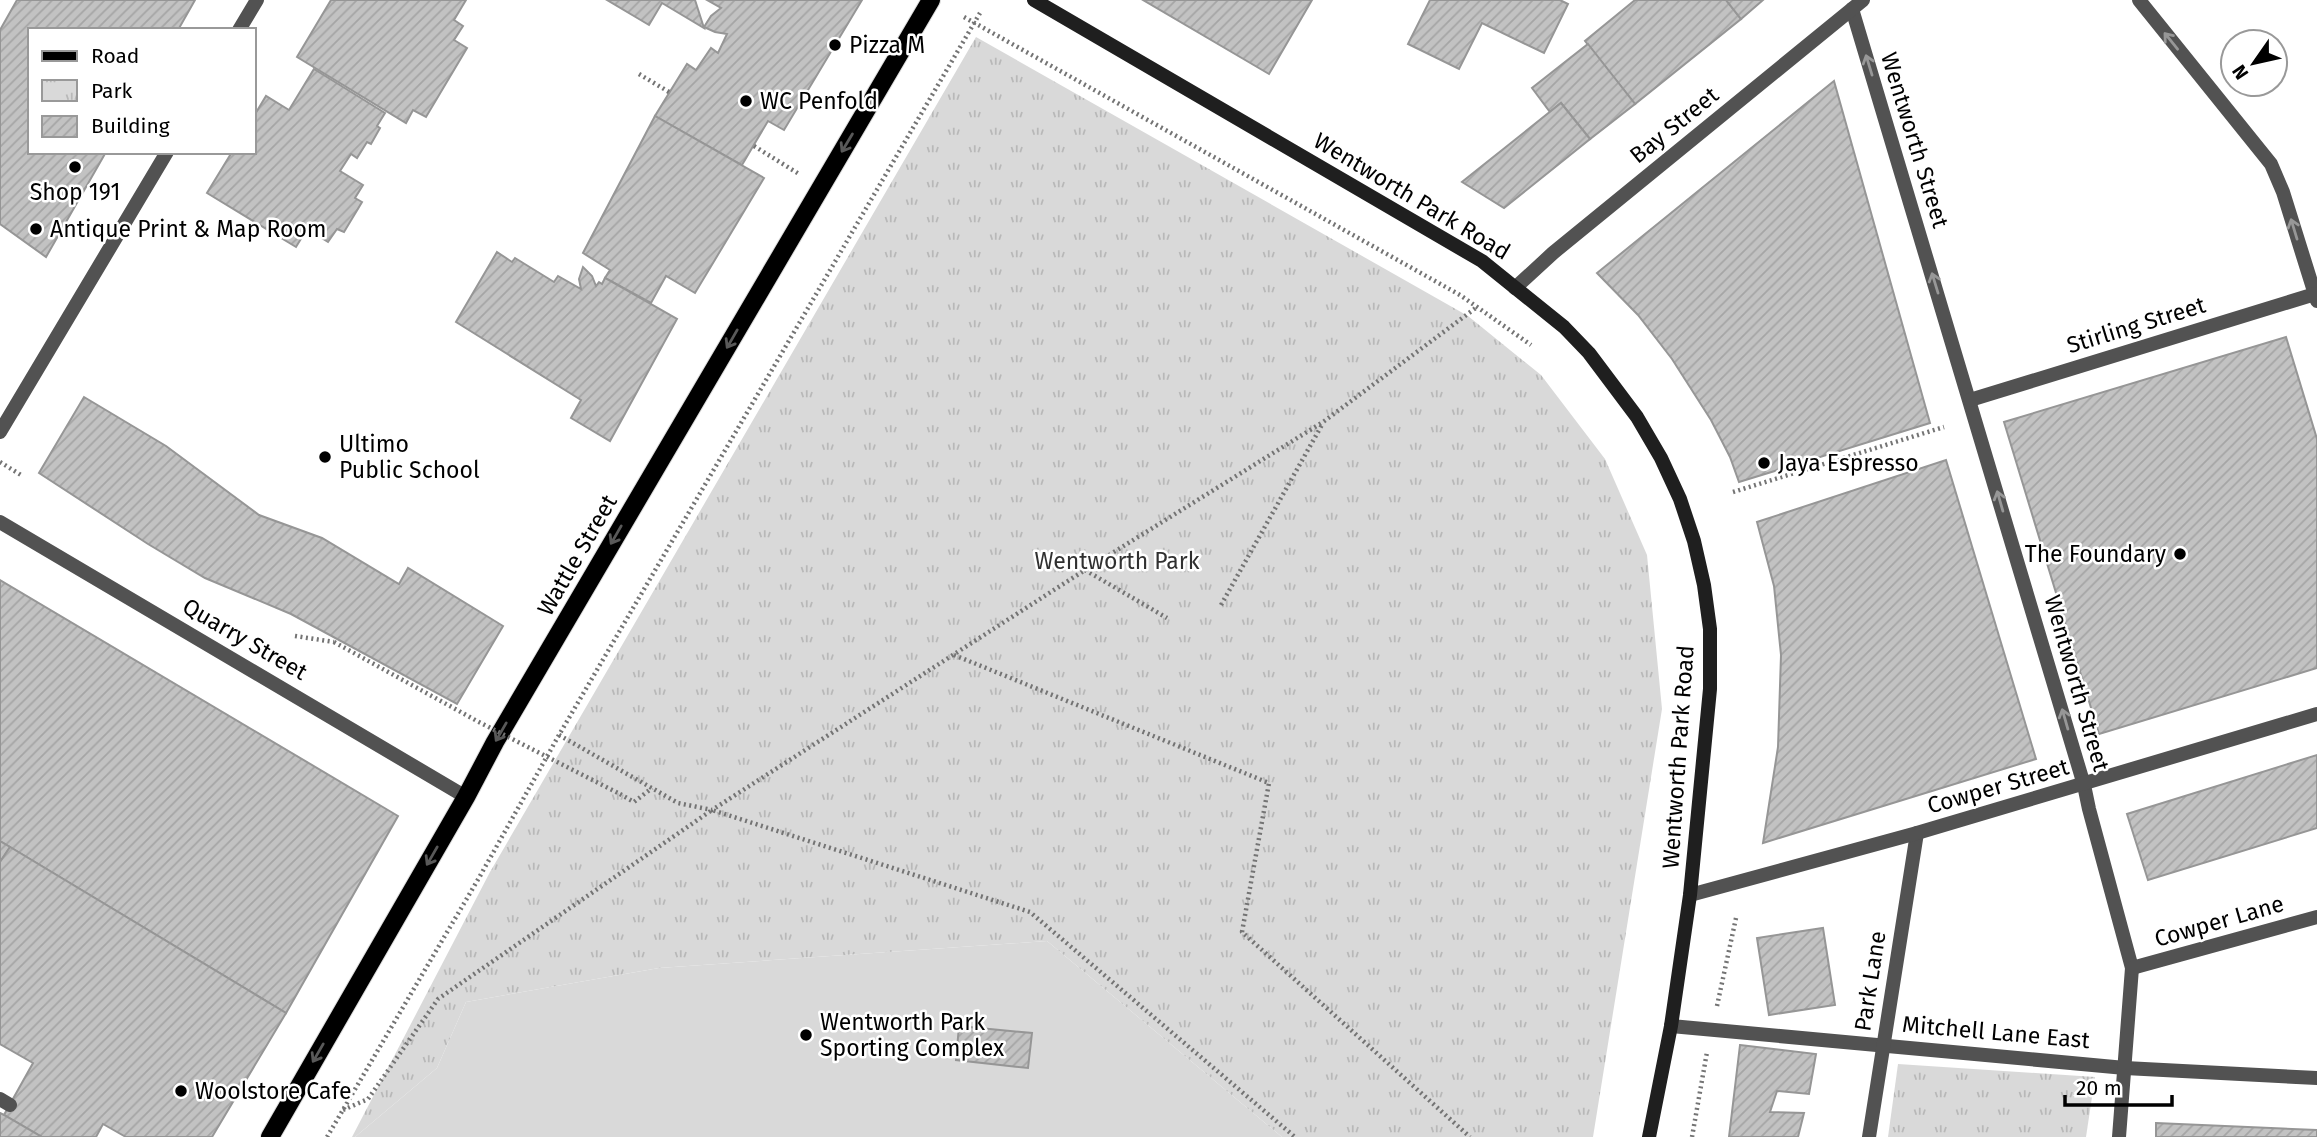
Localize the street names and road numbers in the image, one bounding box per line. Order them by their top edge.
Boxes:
street label: Wentworth Street [1875,49,1955,232]
street label: Bay Street [1624,80,1725,169]
street label: Wentworth Park Road [1309,126,1515,266]
street label: Stirling Street [2063,290,2209,359]
street label: Wattle Street [531,489,623,620]
street label: Quarry Street [178,592,313,686]
street label: Wentworth Street [2038,592,2116,775]
street label: Wentworth Park Road [1656,644,1700,870]
street label: Cowper Street [1924,752,2073,820]
street label: Cowper Lane [2151,889,2287,953]
street label: Park Lane [1848,929,1892,1033]
street label: Mitchell Lane East [1901,1010,2092,1054]

